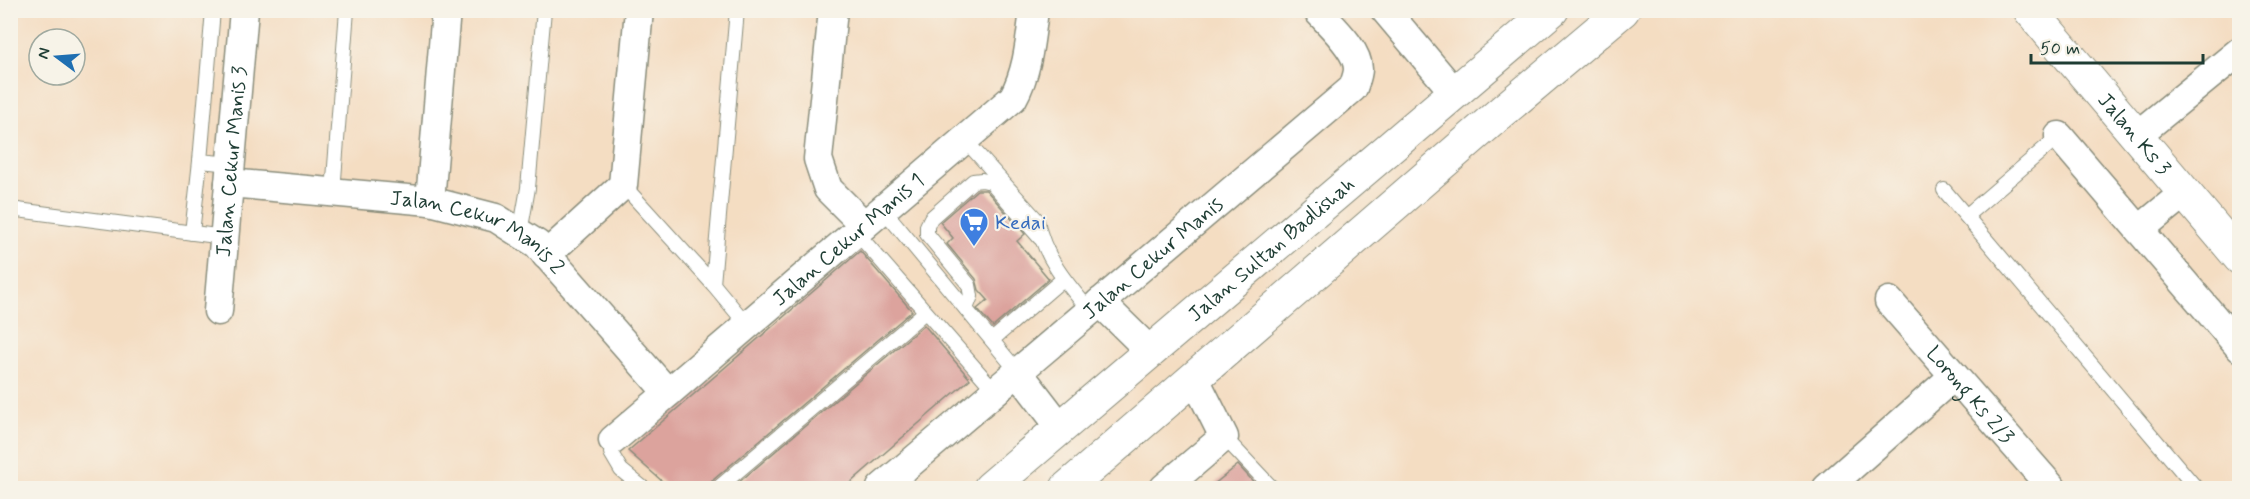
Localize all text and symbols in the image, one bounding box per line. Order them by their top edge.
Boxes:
north arrow [27,27,87,87]
scale bar [2031,27,2204,65]
text: 50 m [2040,37,2080,61]
text: N [32,45,56,61]
street label: Jalan Cekur Manis 3 [210,65,254,258]
street label: Jalan Ks 3 [2091,87,2177,182]
street label: Jalan Cekur Manis 1 [767,167,930,313]
street label: Jalan Sultan Badlishah [1182,171,1361,329]
street label: Jalan Cekur Manis 2 [389,184,570,281]
street label: Jalan Cekur Manis [1077,191,1230,326]
supermarket icon: Kedai [958,206,990,248]
place label: Kedai [995,209,1046,237]
street label: Lorong Ks 2/3 [1919,340,2020,450]

